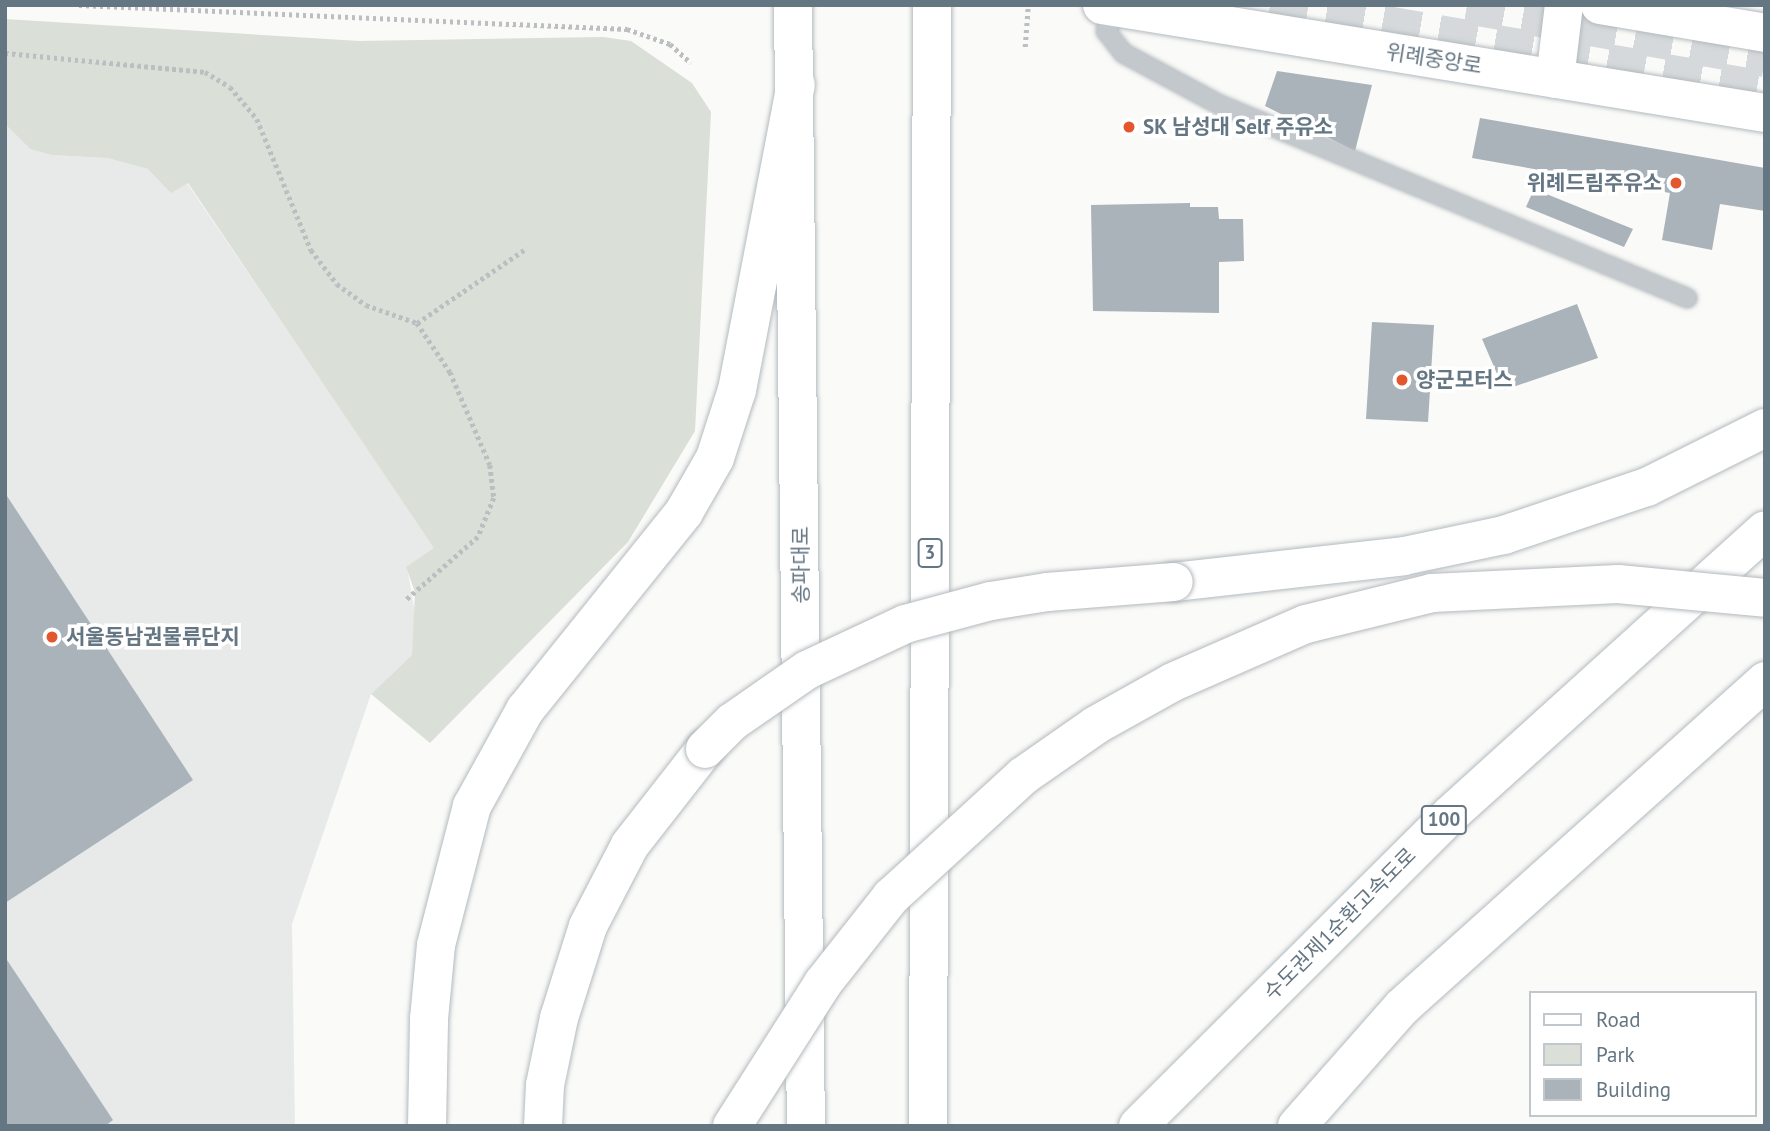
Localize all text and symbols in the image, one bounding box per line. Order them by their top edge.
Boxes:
street label: 위례중앙로 [1384,39,1484,79]
place label: SK 남성대 Self 주유소 [1143,114,1334,140]
marker: SK 남성대 Self 주유소 [1121,119,1137,135]
place label: 위례드림주유소 [1527,170,1662,196]
marker: 위례드림주유소 [1668,175,1684,191]
place label: 양군모터스 [1416,367,1513,393]
marker: 양군모터스 [1394,372,1410,388]
street label: 송파대로 [788,526,814,604]
road number: 3 [916,538,944,568]
place label: 서울동남권물류단지 [66,624,240,650]
marker: 서울동남권물류단지 [44,629,60,645]
road number: 100 [1420,804,1468,835]
street label: 수도권제1순환고속도로 [1259,843,1421,1005]
legend [1528,991,1756,1117]
text: Road [1596,1006,1640,1033]
text: Park [1596,1041,1635,1068]
text: Building [1596,1076,1671,1103]

